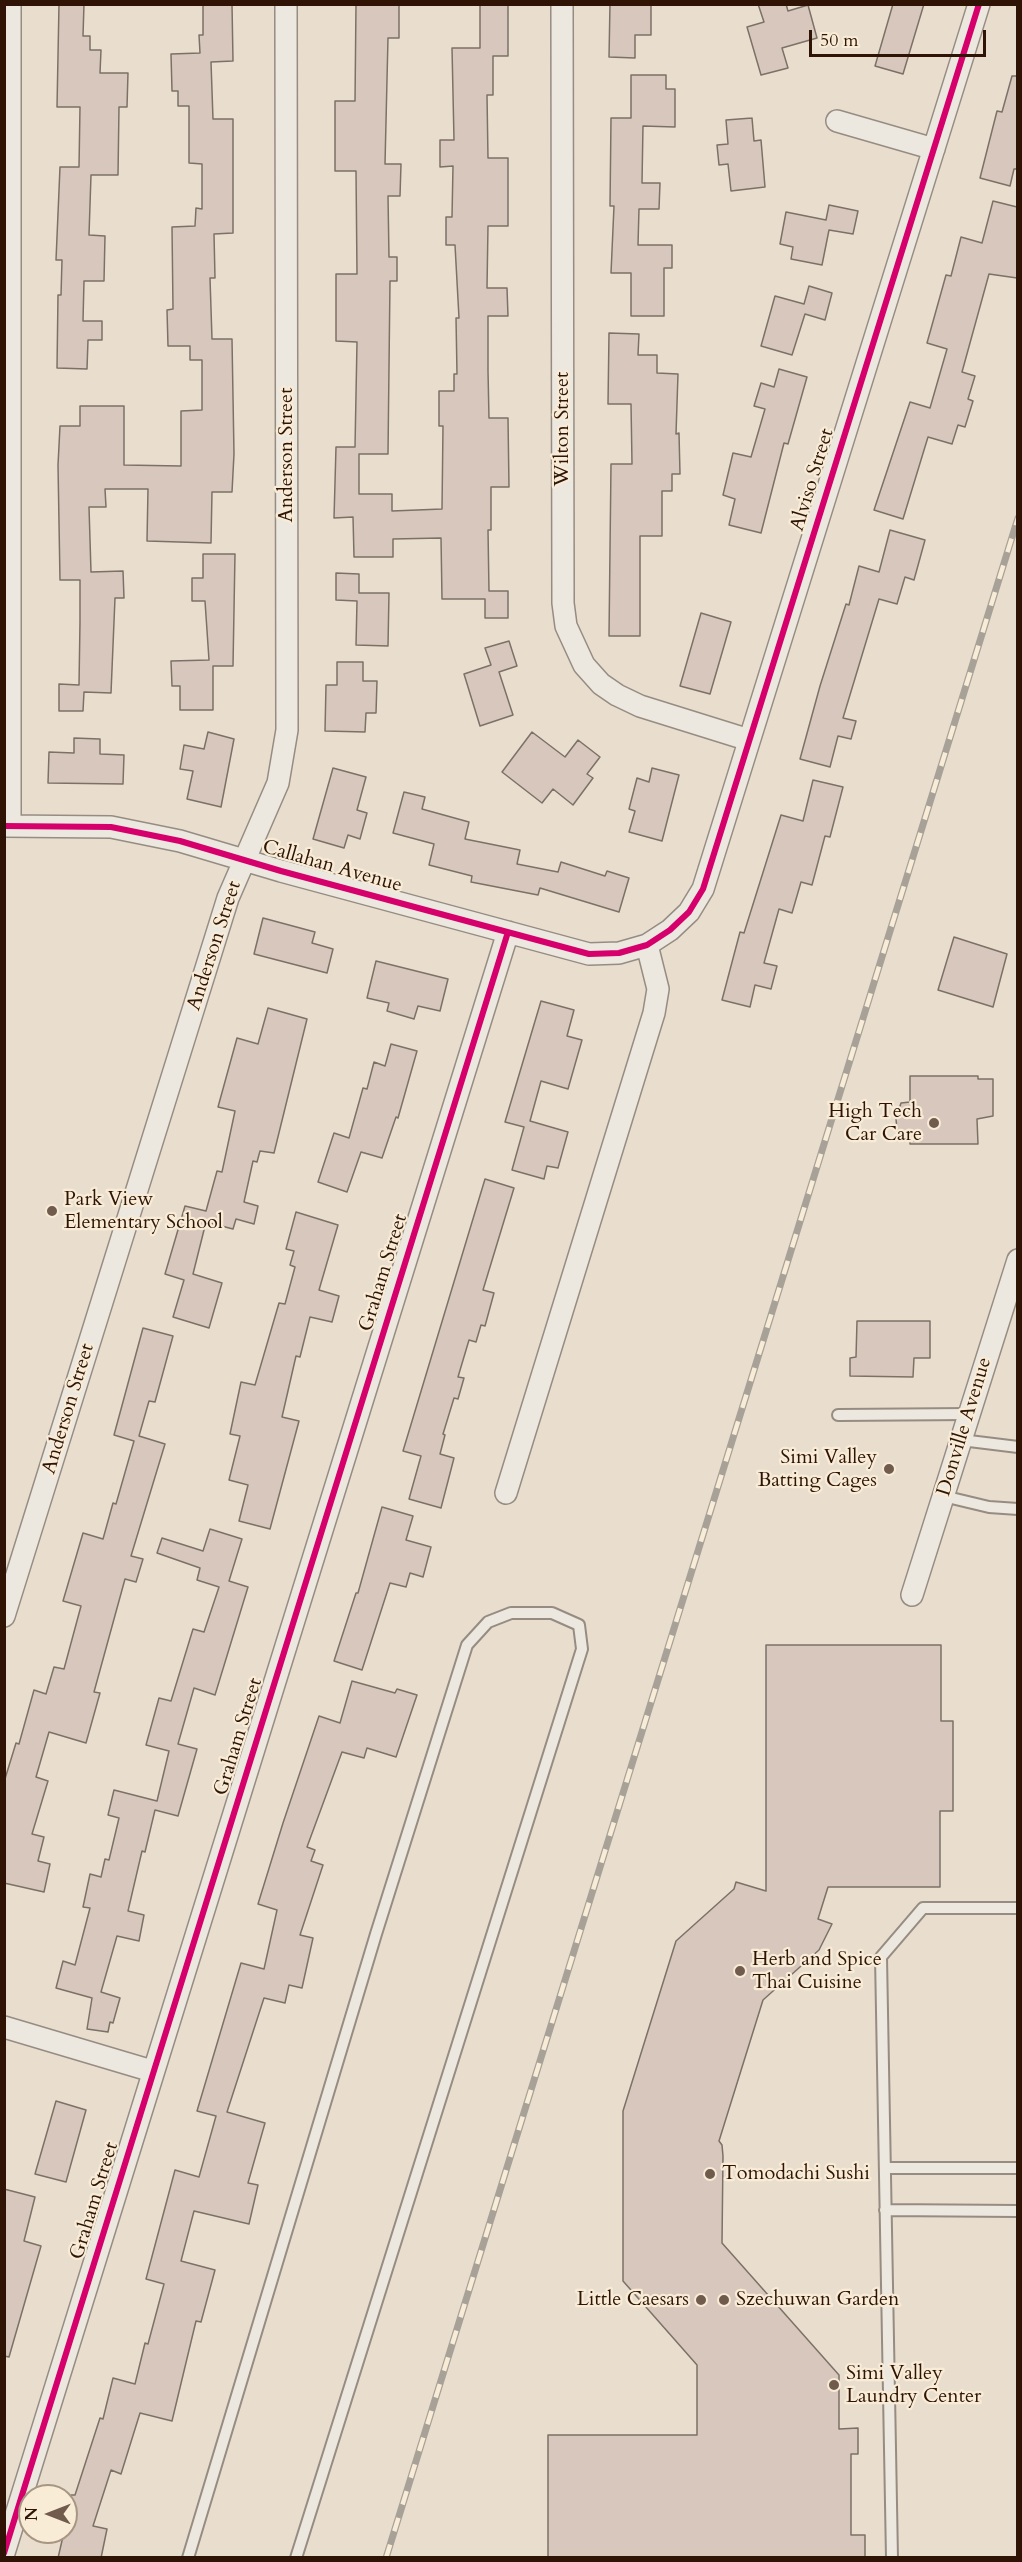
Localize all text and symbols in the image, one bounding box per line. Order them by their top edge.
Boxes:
scale bar [812,18,989,56]
text: 50 m [820,28,859,53]
street label: Wilton Street [551,372,575,486]
street label: Anderson Street [275,388,299,522]
street label: Alviso Street [786,426,840,534]
street label: Callahan Avenue [259,836,405,898]
street label: Anderson Street [183,878,247,1014]
place label: High Tech Car Care [828,1100,922,1147]
marker: High Tech Car Care [927,1116,941,1130]
place label: Park View Elementary School [64,1188,223,1235]
marker: Park View Elementary School [45,1204,59,1218]
street label: Graham Street [355,1211,413,1335]
street label: Anderson Street [38,1341,100,1477]
street label: Donville Avenue [933,1355,997,1499]
place label: Simi Valley Batting Cages [758,1446,877,1493]
marker: Simi Valley Batting Cages [882,1462,896,1476]
street label: Graham Street [210,1675,268,1799]
place label: Herb and Spice Thai Cuisine [752,1948,882,1995]
marker: Herb and Spice Thai Cuisine [733,1964,747,1978]
street label: Graham Street [66,2139,124,2263]
place label: Tomodachi Sushi [722,2162,870,2186]
marker: Tomodachi Sushi [703,2167,717,2181]
place label: Little Caesars [577,2288,689,2312]
place label: Szechuwan Garden [736,2288,899,2312]
marker: Little Caesars [694,2293,708,2307]
marker: Szechuwan Garden [717,2293,731,2307]
place label: Simi Valley Laundry Center [846,2362,981,2409]
marker: Simi Valley Laundry Center [827,2378,841,2392]
north arrow [18,2484,78,2544]
text: N [21,2507,43,2521]

